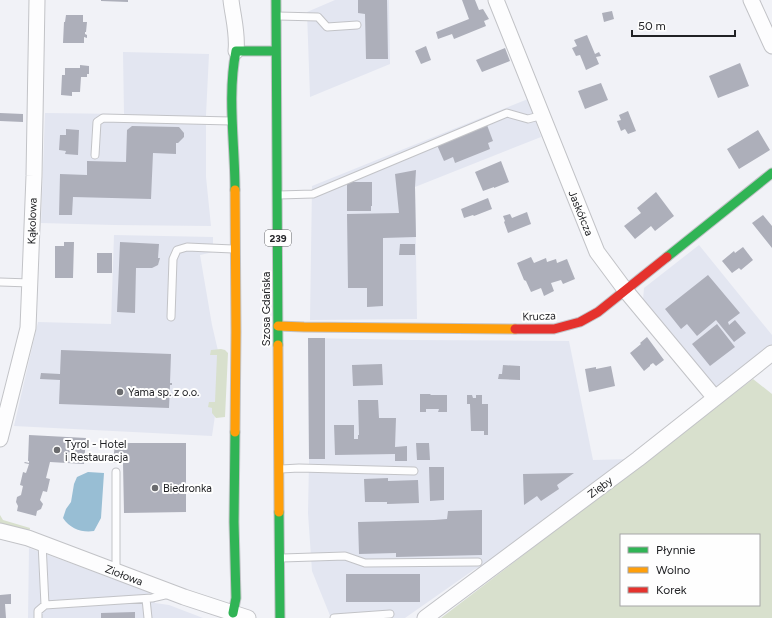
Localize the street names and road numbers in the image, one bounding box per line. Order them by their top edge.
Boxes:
street label: Jaskółcza [566,188,596,238]
street label: Kąkolowa [25,198,40,245]
road number: 239 [265,230,291,246]
street label: Szosa Gdańska [260,272,273,346]
street label: Krucza [522,309,556,324]
street label: Zięby [585,474,615,501]
street label: Ziołowa [103,562,145,589]

